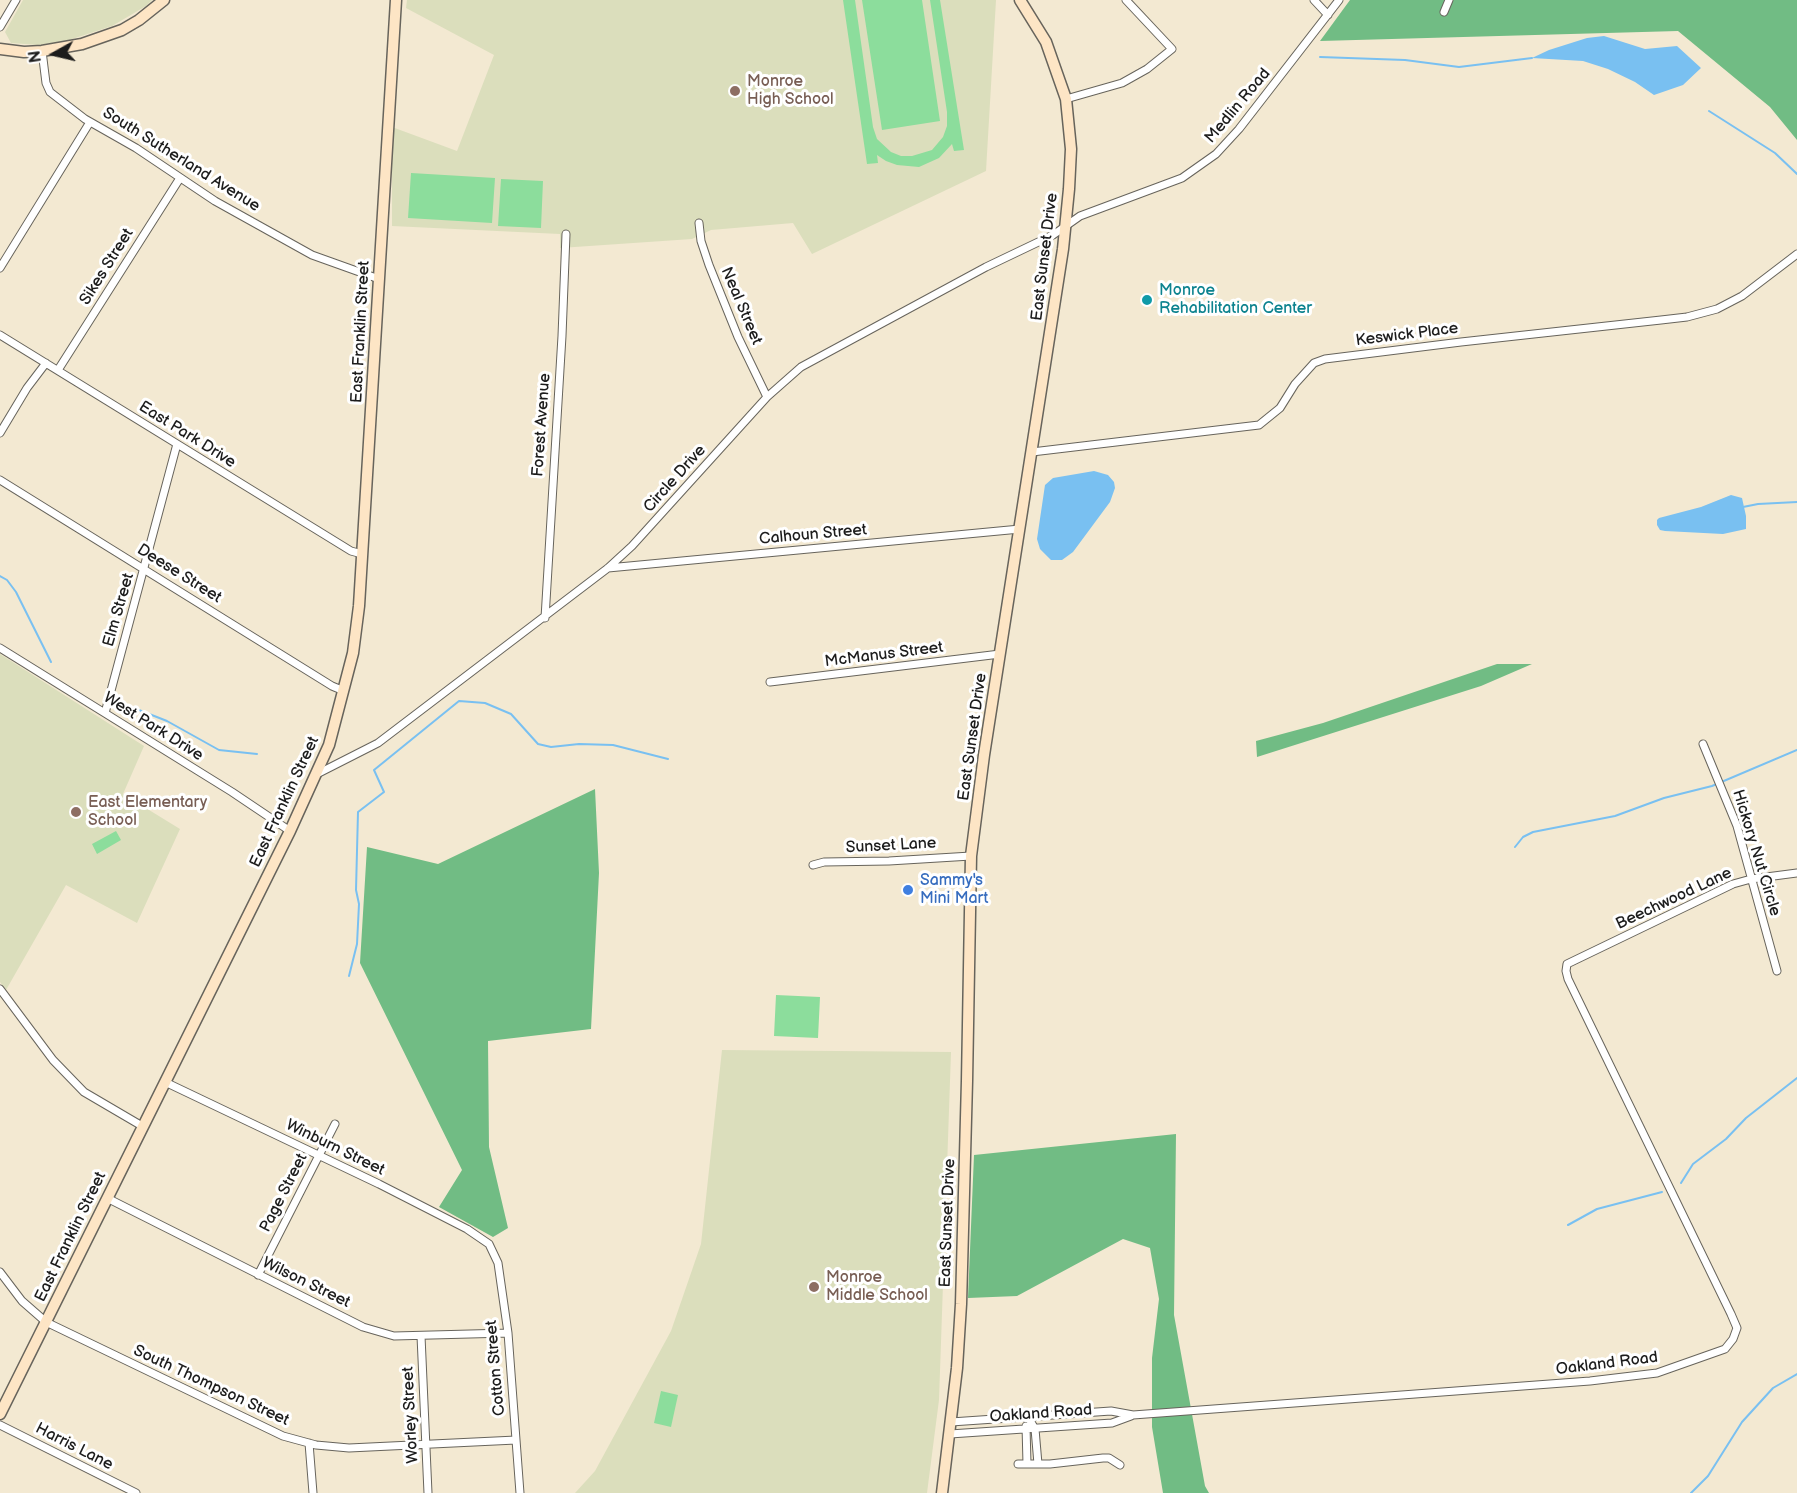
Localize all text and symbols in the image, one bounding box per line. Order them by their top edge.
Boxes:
north arrow [24,24,84,84]
text: N [25,49,46,64]
street label: Medlin Road [1201,65,1275,147]
place label: Monroe High School [747,72,834,110]
marker: Monroe High School [728,84,742,98]
street label: South Sutherland Avenue [99,104,263,216]
street label: East Sunset Drive [1028,192,1062,322]
street label: Sikes Street [76,225,138,309]
street label: East Franklin Street [348,260,374,404]
street label: Neal Street [716,264,766,348]
place label: Monroe Rehabilitation Center [1159,281,1312,319]
marker: Monroe Rehabilitation Center [1140,293,1154,307]
street label: Keswick Place [1355,319,1459,351]
street label: Forest Avenue [529,372,555,478]
street label: East Park Drive [135,398,239,472]
street label: Circle Drive [640,441,710,517]
street label: Calhoun Street [758,521,868,549]
street label: Deese Street [133,540,225,608]
street label: Elm Street [99,571,139,649]
street label: McManus Street [824,638,944,672]
street label: East Sunset Drive [955,672,991,802]
street label: West Park Drive [99,689,207,765]
street label: East Franklin Street [246,733,324,871]
street label: Hickory Nut Circle [1728,788,1784,918]
place label: East Elementary School [88,793,207,831]
marker: East Elementary School [69,805,83,819]
street label: Sunset Lane [845,834,937,858]
street label: Beechwood Lane [1613,864,1735,934]
place label: Sammy's Mini Mart [920,871,988,909]
marker: Sammy's Mini Mart [901,883,915,897]
street label: Winburn Street [282,1116,388,1180]
street label: Page Street [256,1151,312,1235]
street label: East Sunset Drive [936,1158,960,1288]
street label: East Franklin Street [31,1169,111,1305]
street label: Wilson Street [259,1253,353,1313]
place label: Monroe Middle School [826,1268,928,1306]
marker: Monroe Middle School [807,1280,821,1294]
street label: Cotton Street [482,1319,510,1417]
street label: South Thompson Street [130,1341,292,1431]
street label: Oakland Road [1555,1348,1659,1380]
street label: Worley Street [399,1366,423,1464]
street label: Oakland Road [989,1401,1093,1427]
street label: Harris Lane [32,1419,116,1475]

